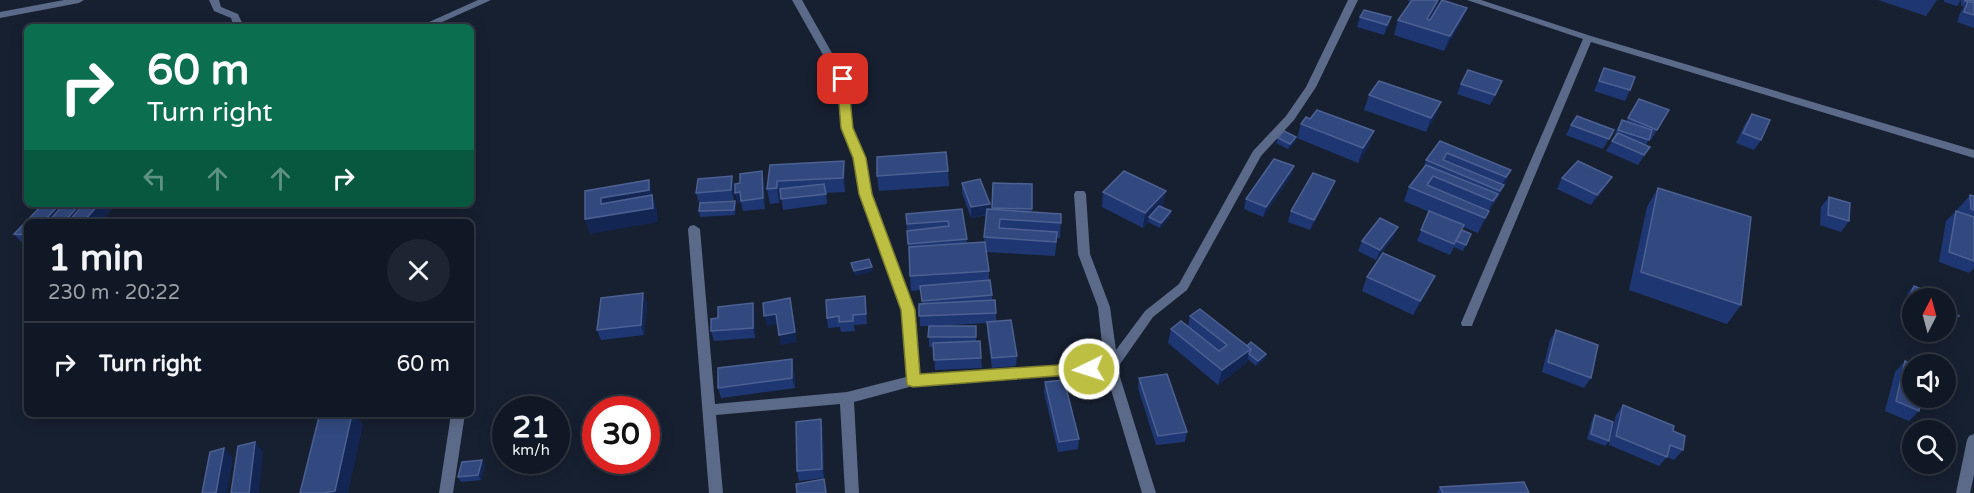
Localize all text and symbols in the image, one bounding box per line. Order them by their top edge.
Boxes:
text: 60 m [147,45,249,96]
icon: right [48,48,126,126]
pin [817,53,868,104]
icon: arrive [826,62,859,95]
text: Turn right [147,96,273,129]
icon: left [138,162,171,195]
icon: ahead [201,162,234,195]
icon: ahead [264,162,297,195]
icon: right [327,162,360,195]
text: 1 min [48,237,144,280]
button: close [387,239,450,302]
text: 230 m · 20:22 [48,281,180,305]
north arrow [1902,288,1956,342]
map controls [1902,288,1956,474]
position arrow [1057,337,1121,401]
icon: right [48,348,81,381]
text: Turn right [99,351,201,377]
text: 60 m [396,351,450,377]
button: sound [1902,354,1956,408]
speed limit sign: 30 [582,396,660,474]
text: 21 [512,409,550,446]
button: search [1902,420,1956,474]
text: km/h [512,441,550,459]

